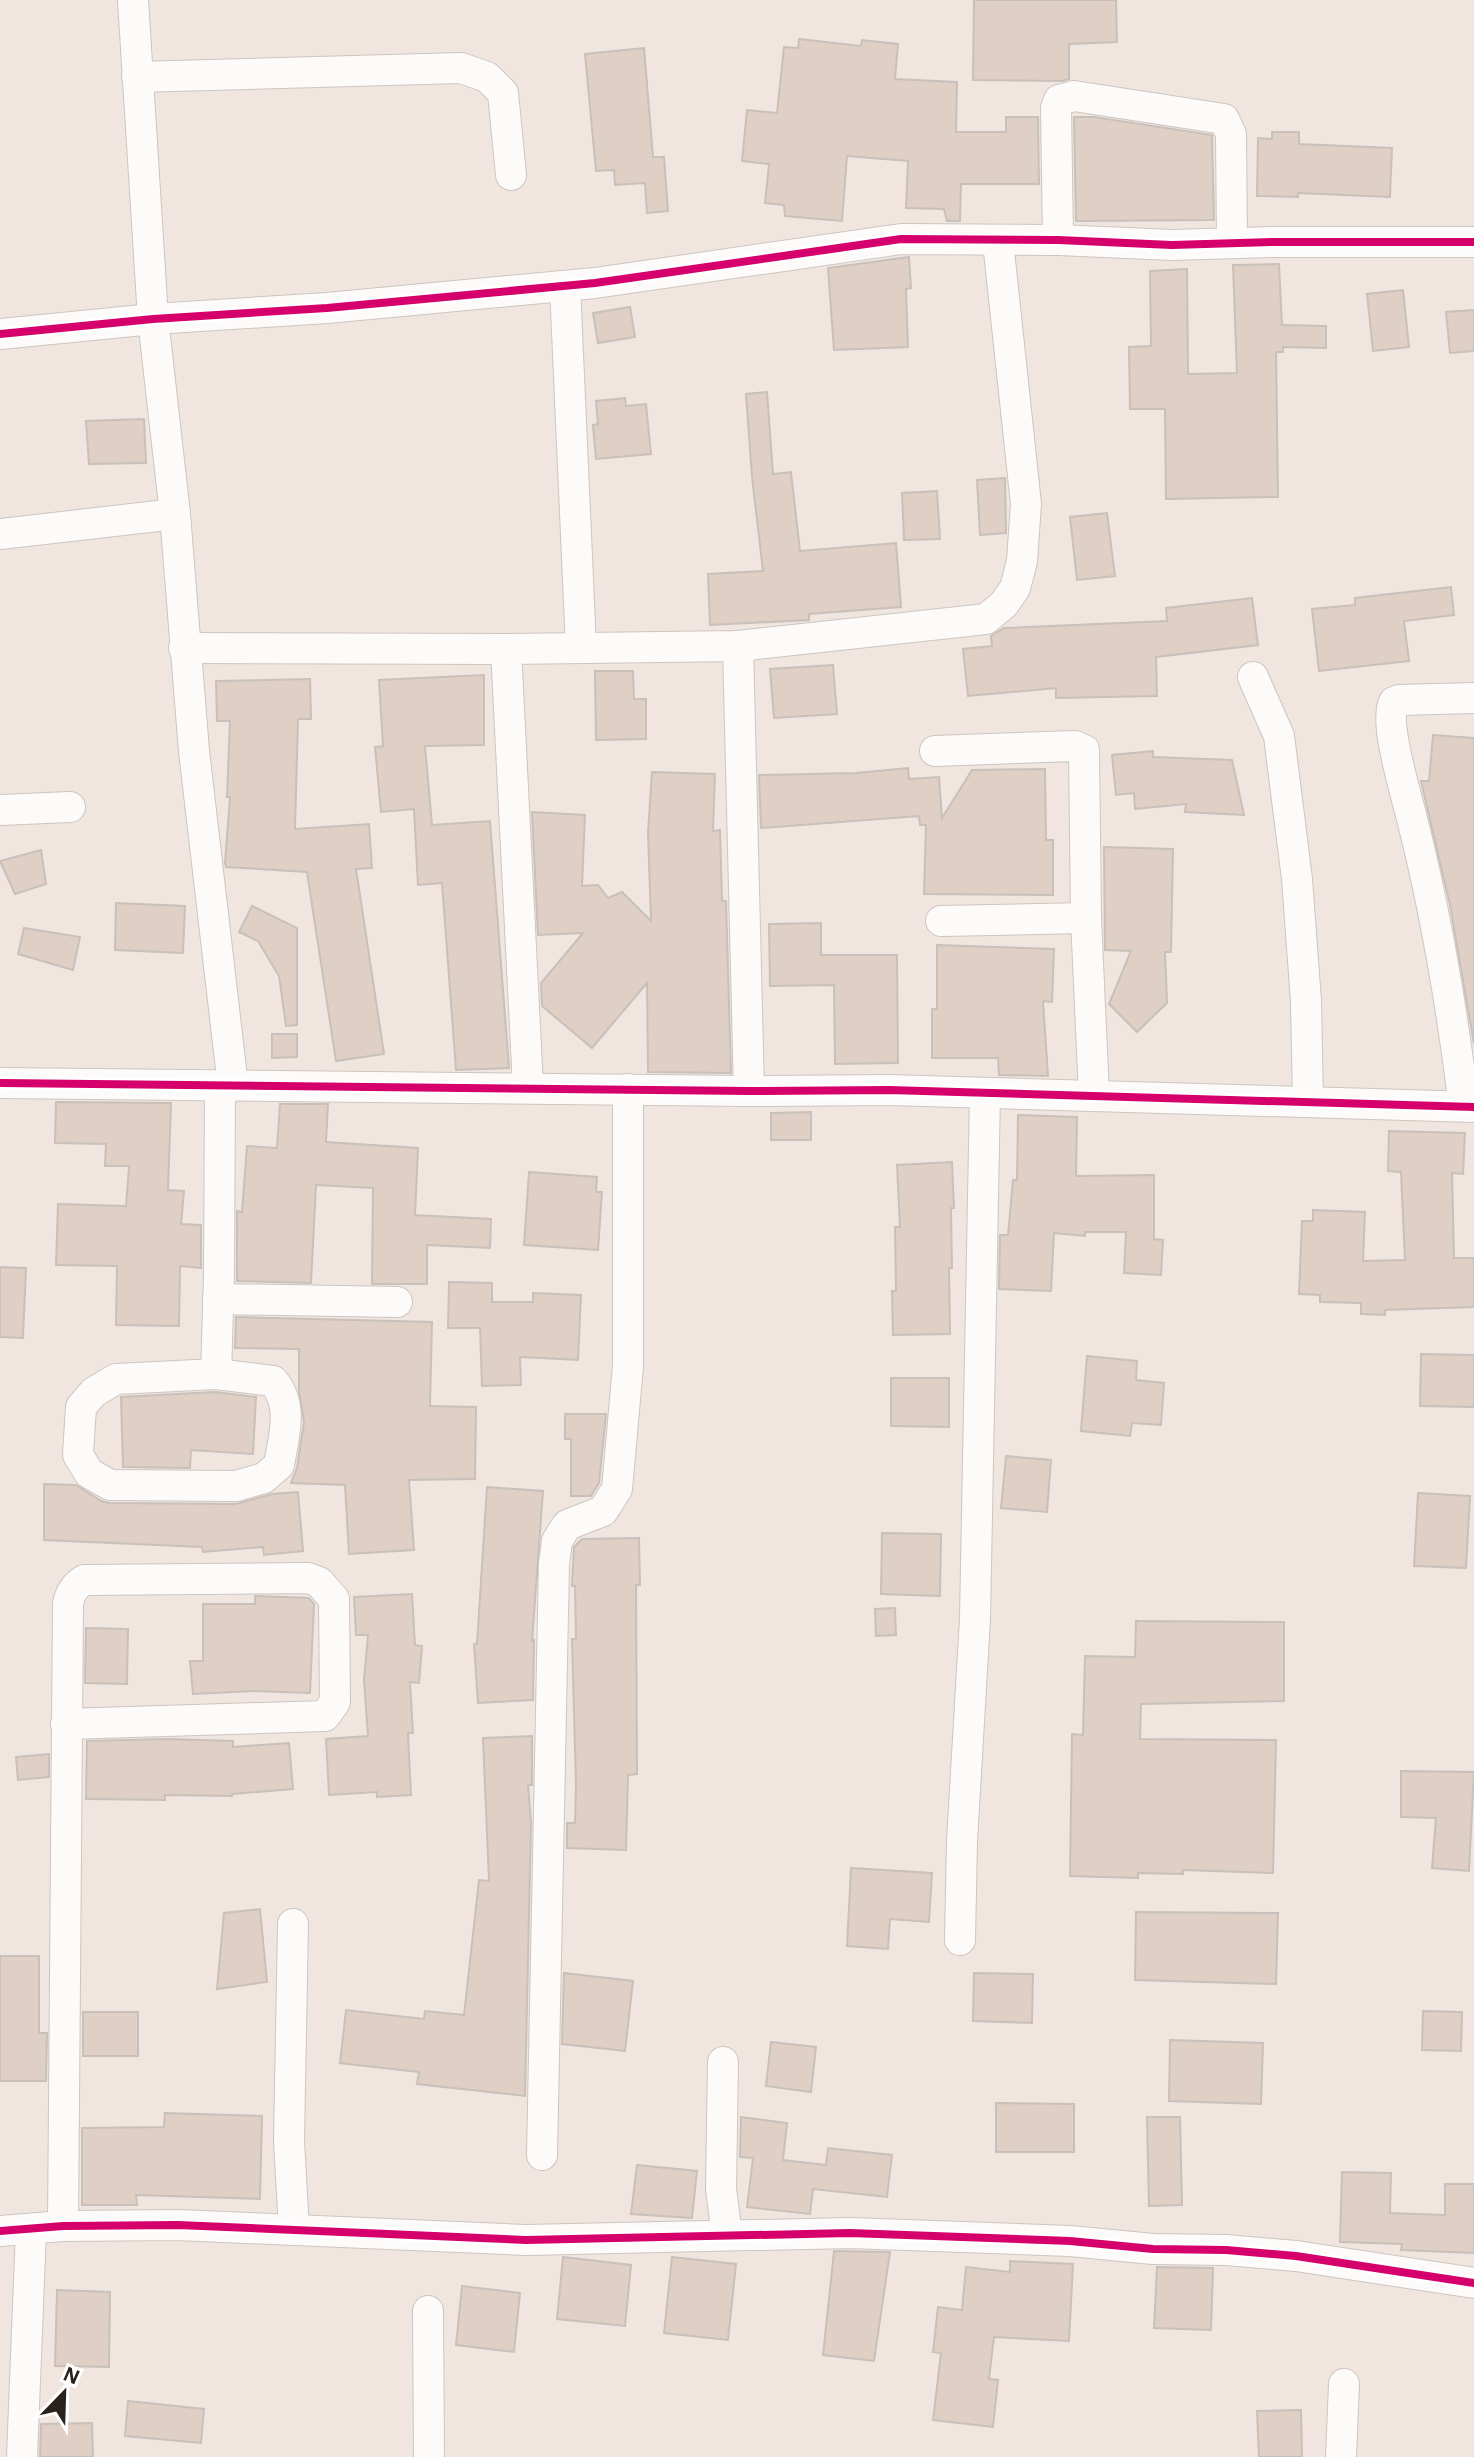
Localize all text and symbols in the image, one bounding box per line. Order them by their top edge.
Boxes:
north arrow [24,2353,104,2433]
text: N [60,2362,83,2389]

